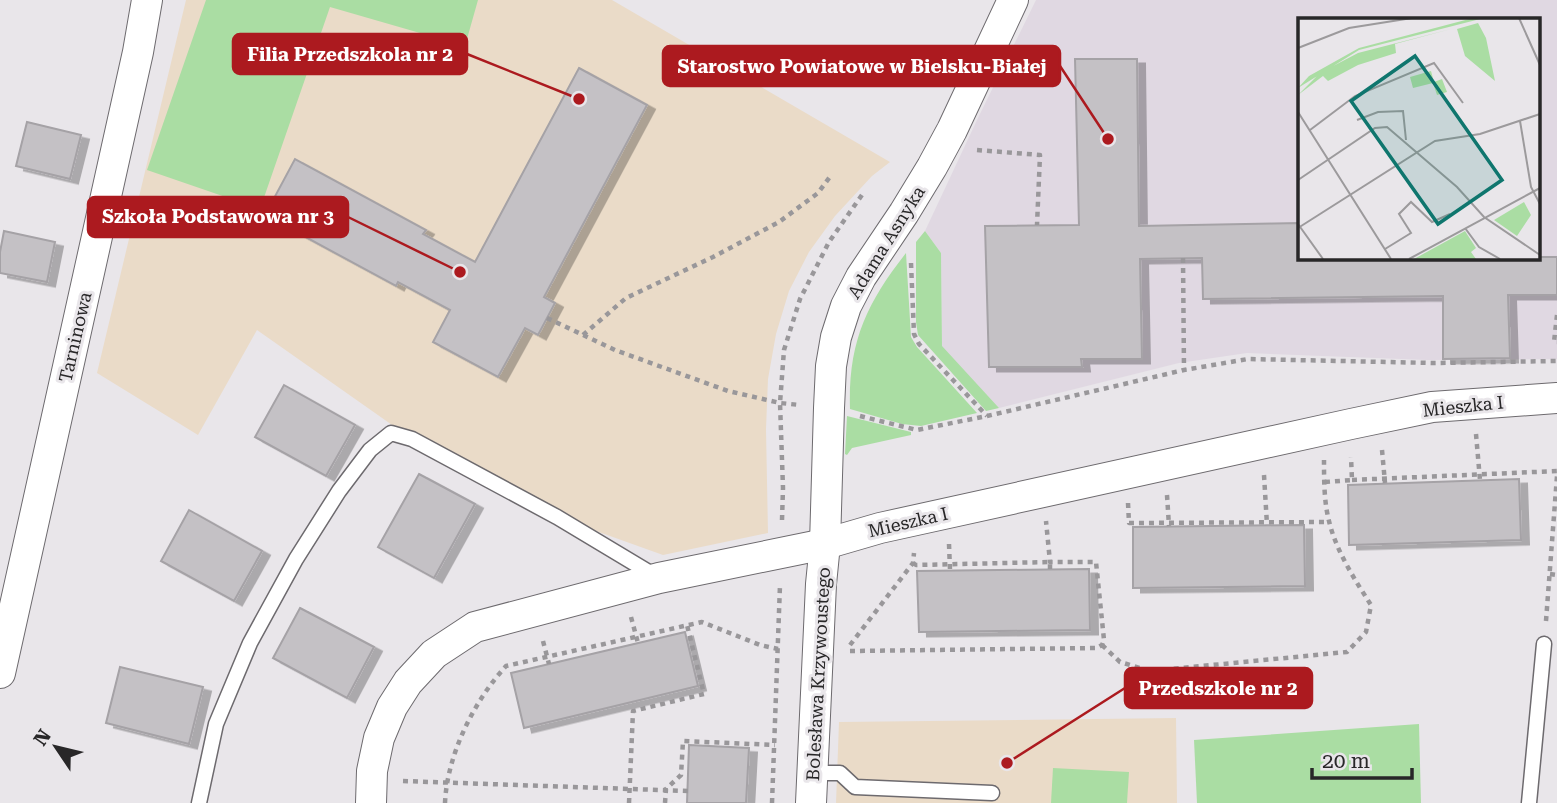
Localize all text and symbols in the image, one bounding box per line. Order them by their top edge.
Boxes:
inset map [1298,18,1540,259]
callout: Filia Przedszkola nr 2 [233,34,467,74]
text: Filia Przedszkola nr 2 [247,43,453,66]
callout: Starostwo Powiatowe w Bielsku-Białej [663,46,1060,86]
text: Starostwo Powiatowe w Bielsku-Białej [677,55,1047,78]
street label: Adama Asnyka [843,182,929,302]
callout: Szkoła Podstawowa nr 3 [88,197,348,237]
text: Szkoła Podstawowa nr 3 [102,205,334,228]
street label: Tarninowa [54,290,96,384]
street label: Mieszka I [1421,391,1505,421]
street label: Mieszka I [866,503,950,541]
street label: Bolesława Krzywoustego [802,567,834,781]
callout: Przedszkole nr 2 [1125,668,1312,708]
text: Przedszkole nr 2 [1138,677,1298,700]
north arrow [21,712,91,782]
text: N [29,725,56,750]
scale bar [1312,736,1412,780]
text: 20 m [1322,749,1370,773]

